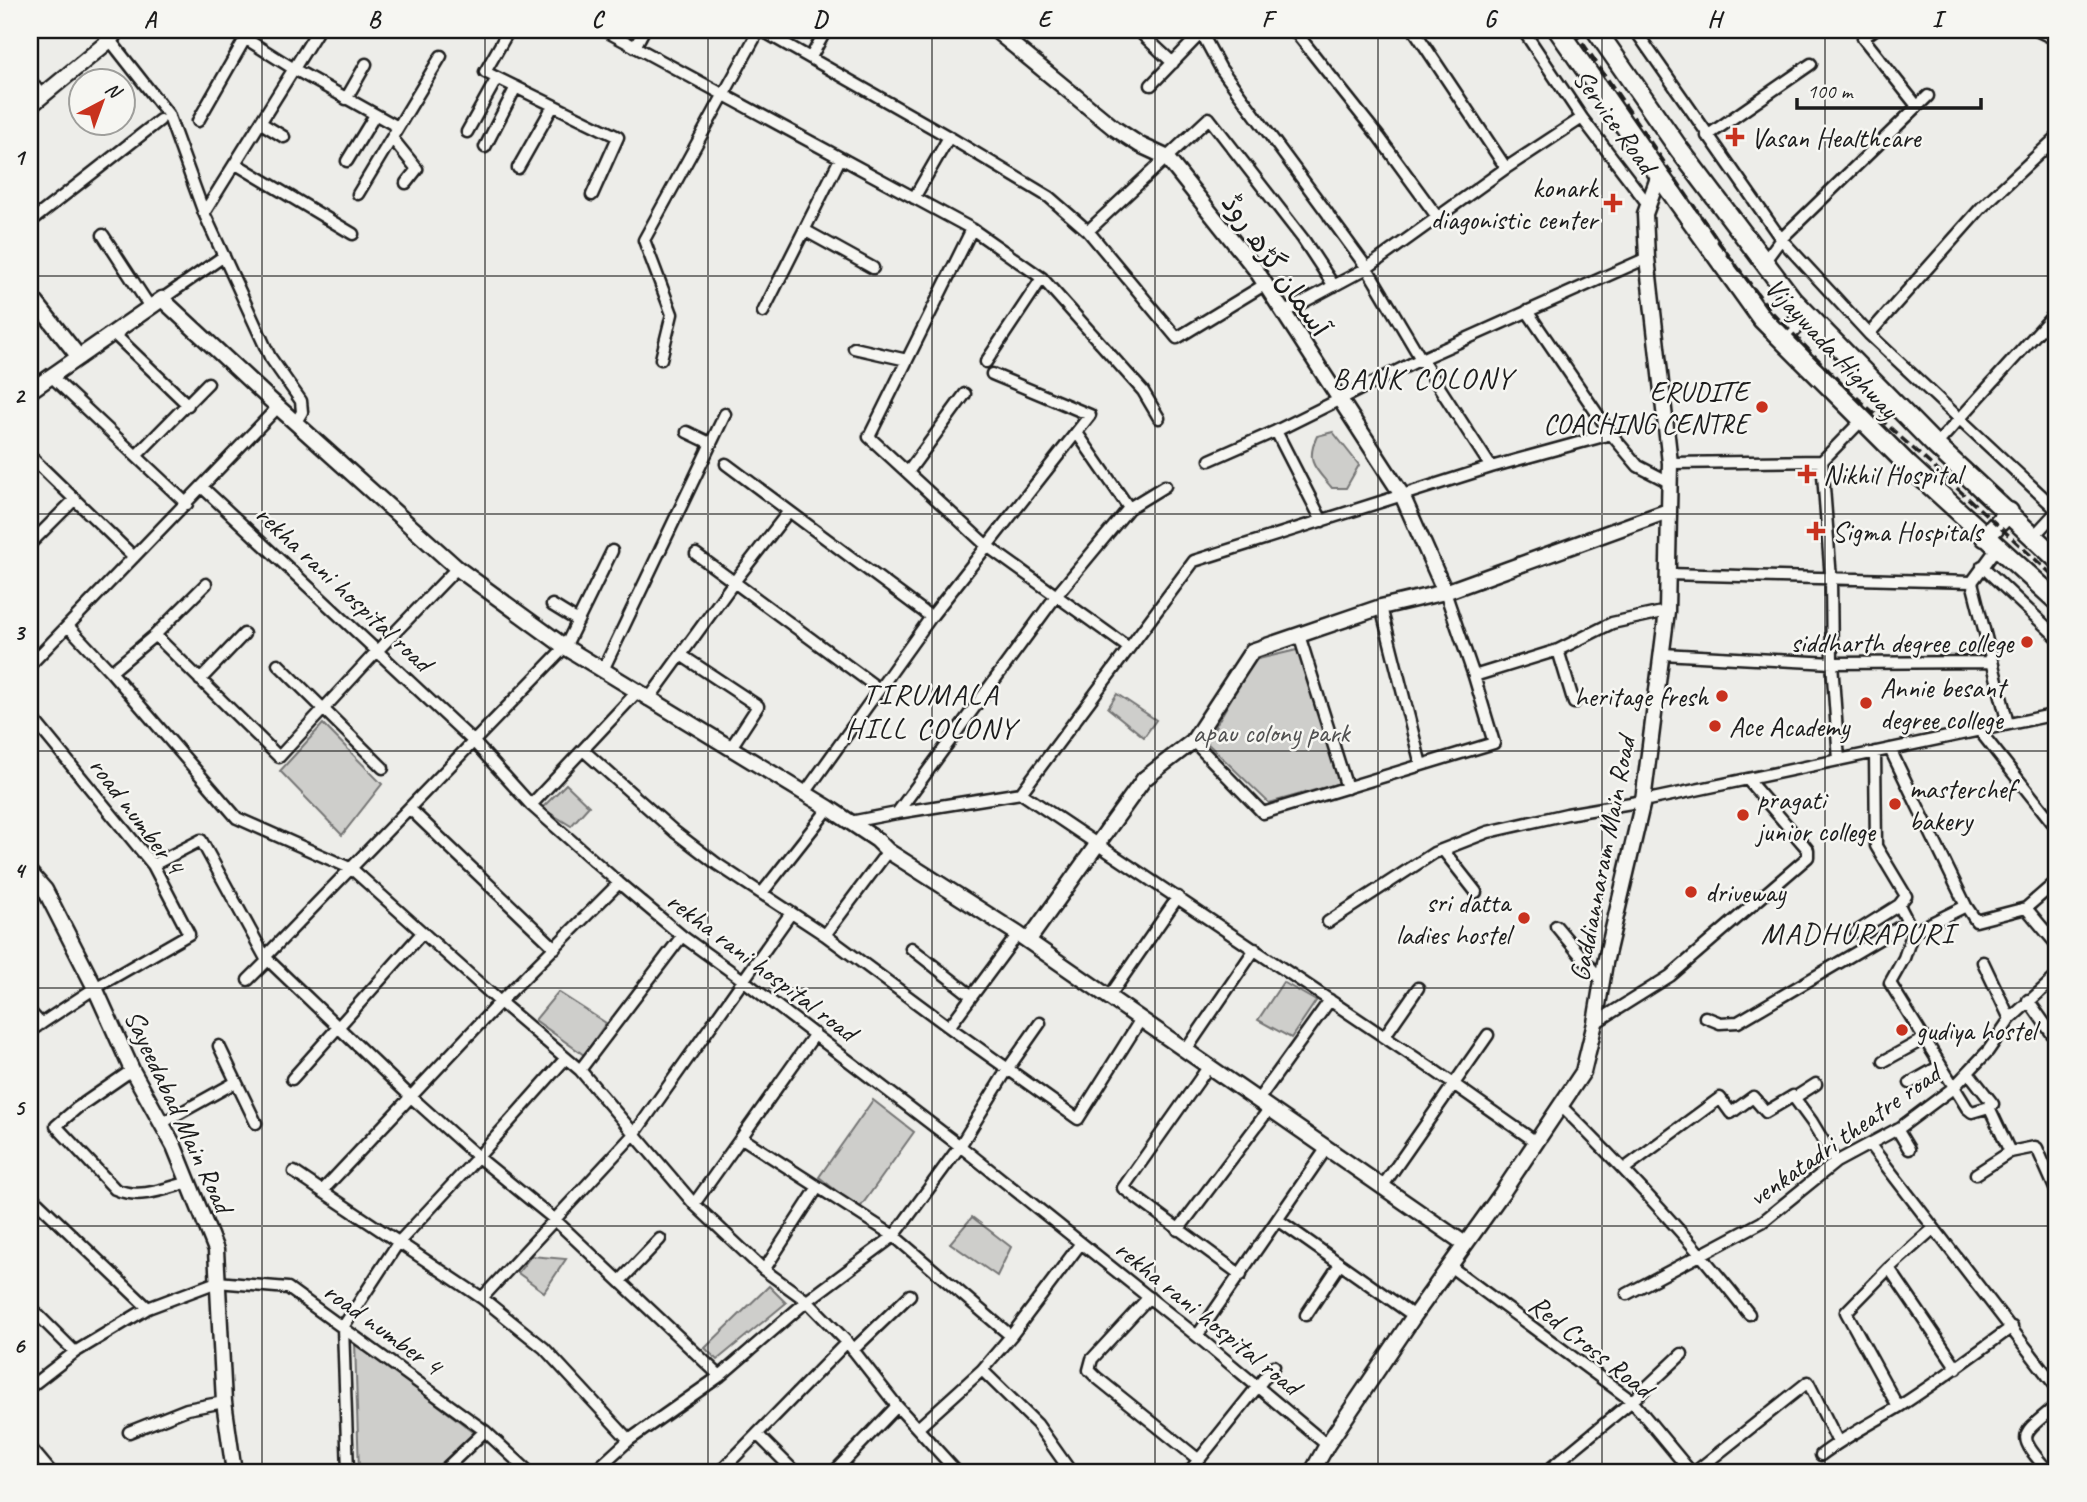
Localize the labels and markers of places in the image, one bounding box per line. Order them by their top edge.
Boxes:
place label: Vasan Healthcare [1751,120,1922,155]
marker: Vasan Healthcare [1725,127,1745,147]
place label: konark diagonistic center [1431,170,1600,237]
marker: konark diagonistic center [1603,193,1623,213]
place label: ERUDITE COACHING CENTRE [1543,374,1752,441]
marker: ERUDITE COACHING CENTRE [1754,399,1770,415]
place label: Nikhil Hospital [1823,457,1967,492]
marker: Nikhil Hospital [1797,464,1817,484]
place label: Sigma Hospitals [1832,514,1985,549]
marker: Sigma Hospitals [1806,521,1826,541]
place label: siddharth degree college [1790,625,2015,660]
marker: siddharth degree college [2019,634,2035,650]
place label: Annie besant degree college [1880,670,2009,737]
place label: heritage fresh [1574,679,1709,714]
marker: heritage fresh [1714,688,1730,704]
marker: Annie besant degree college [1858,695,1874,711]
place label: Ace Academy [1729,709,1852,744]
marker: Ace Academy [1707,718,1723,734]
place label: masterchef bakery [1909,771,2021,838]
place label: pragati junior college [1754,782,1877,849]
marker: masterchef bakery [1887,796,1903,812]
marker: pragati junior college [1735,807,1751,823]
place label: driveway [1705,875,1788,910]
marker: driveway [1683,884,1699,900]
place label: sri datta ladies hostel [1396,885,1515,952]
marker: sri datta ladies hostel [1516,910,1532,926]
place label: gudiya hostel [1916,1013,2041,1048]
marker: gudiya hostel [1894,1022,1910,1038]

